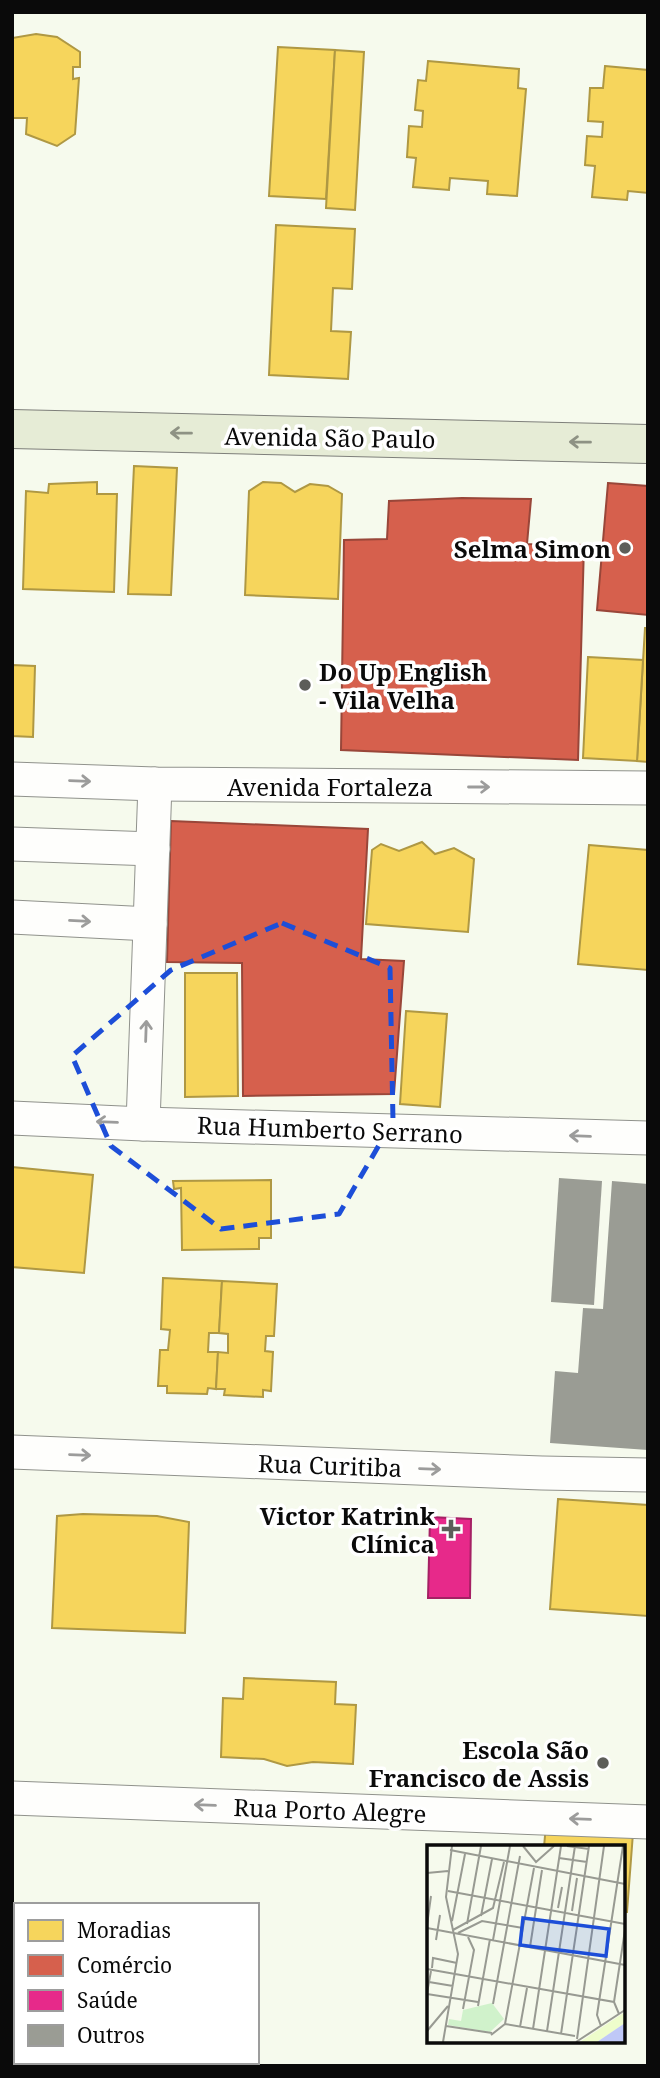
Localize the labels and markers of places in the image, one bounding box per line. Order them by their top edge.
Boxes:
place label: Selma Simon [454,532,611,565]
marker: Selma Simon [617,540,633,556]
place label: Do Up English - Vila Velha [319,655,488,716]
marker: Do Up English - Vila Velha [297,677,313,693]
place label: Victor Katrink Clínica [260,1499,436,1560]
marker: Victor Katrink Clínica [441,1519,461,1539]
place label: Escola São Francisco de Assis [369,1733,589,1794]
marker: Escola São Francisco de Assis [595,1755,611,1771]

